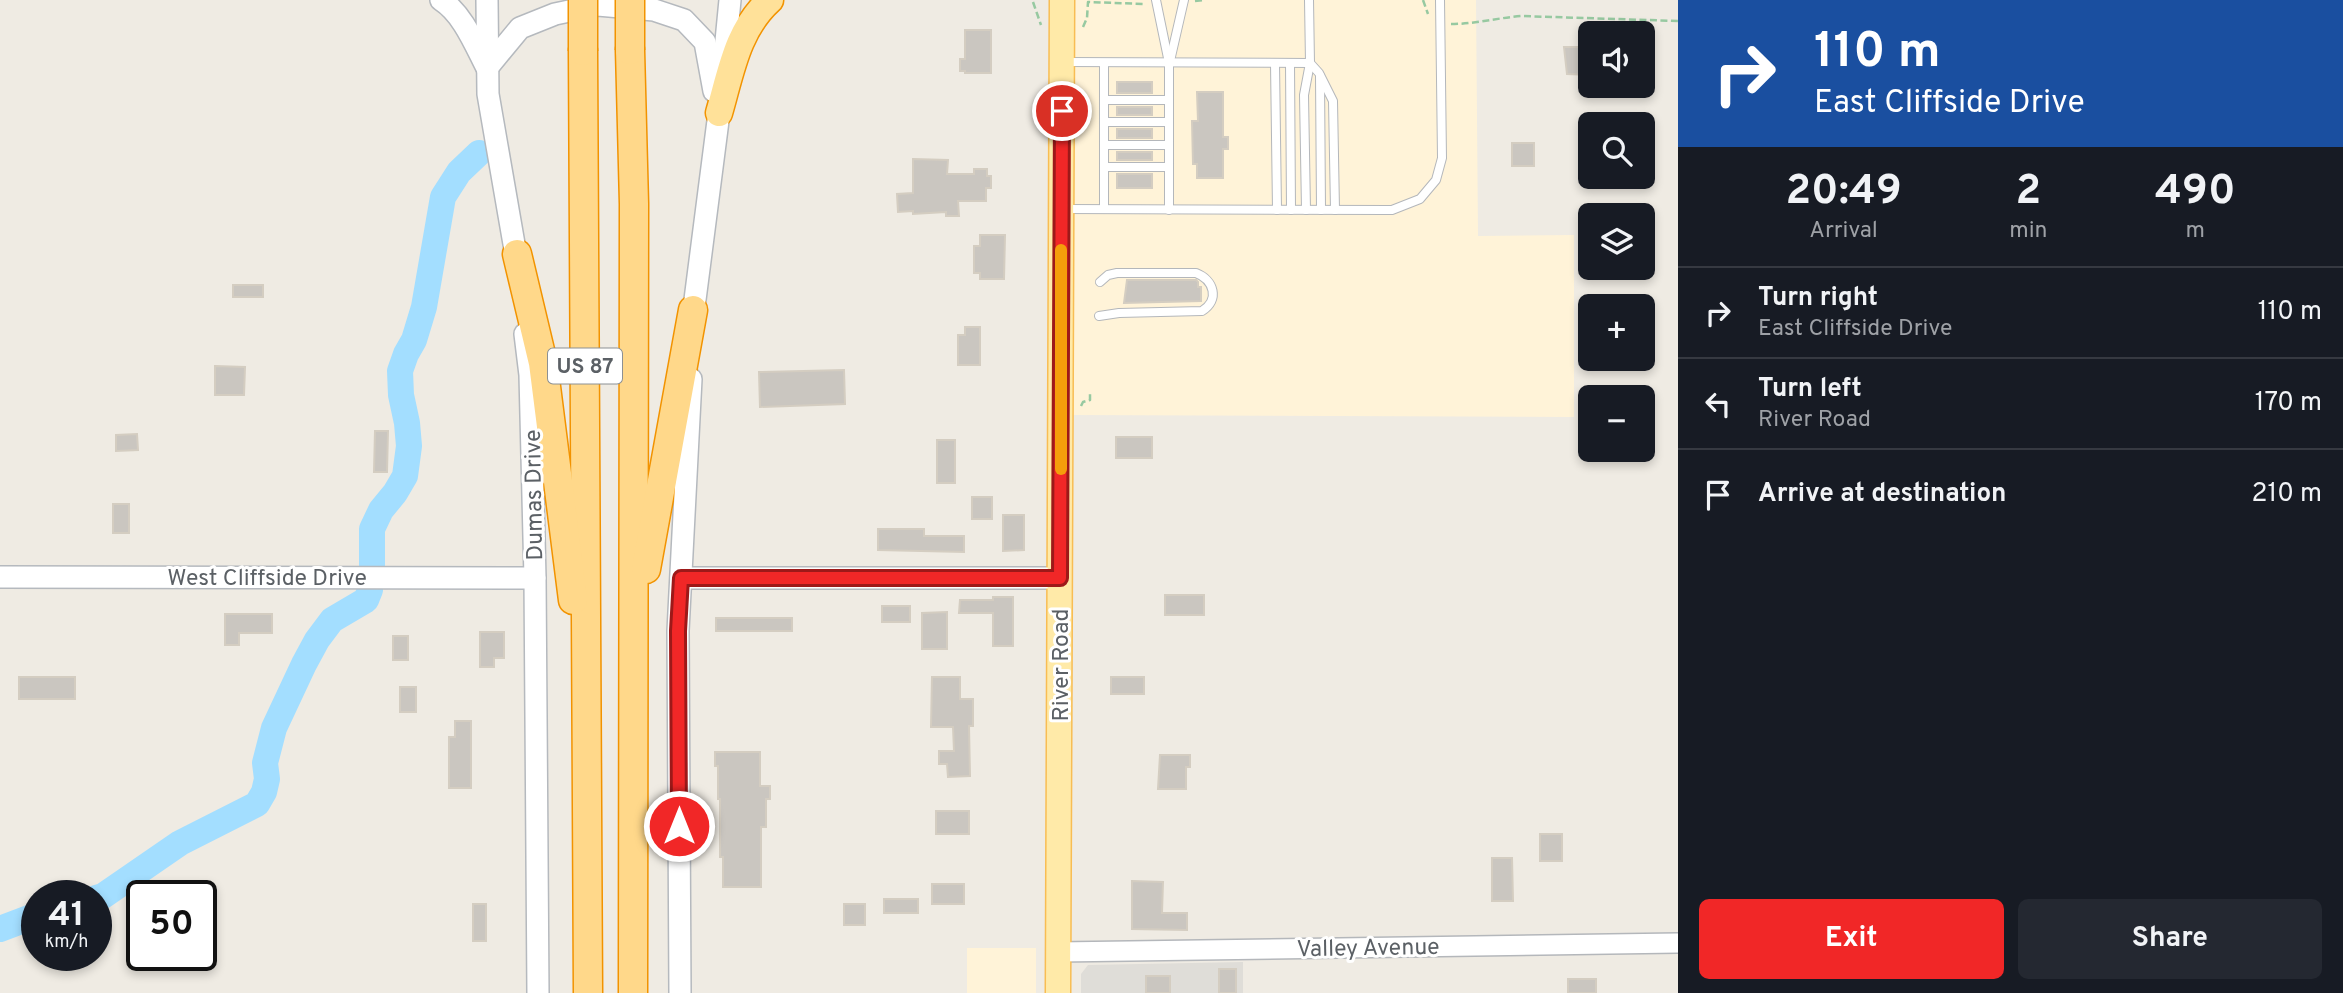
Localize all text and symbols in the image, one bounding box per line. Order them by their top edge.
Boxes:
map controls [1578,21,1655,462]
button: sound [1578,21,1655,98]
text: 110 m [1814,23,1941,85]
icon: right [1699,28,1790,119]
pin [1032,81,1092,141]
text: East Cliffside Drive [1814,84,2085,124]
icon: arrive [1043,92,1081,130]
button: search [1578,112,1655,189]
text: 20:49 [1785,166,1902,219]
text: 2 [2016,166,2041,219]
text: 490 [2155,166,2236,219]
button: layers [1578,203,1655,280]
text: Arrival [1809,217,1878,246]
text: min [2009,217,2048,246]
text: m [2186,217,2205,246]
text: Turn right [1758,282,1878,315]
button: + [1578,294,1655,371]
icon: right [1699,294,1737,332]
text: 110 m [2258,296,2322,329]
text: East Cliffside Drive [1758,315,1953,344]
road number: US 87 [548,348,622,384]
text: Turn left [1758,373,1862,406]
button: − [1578,385,1655,462]
icon: left [1699,385,1737,423]
text: 170 m [2255,387,2322,420]
text: River Road [1758,406,1871,435]
street label: Dumas Drive [520,429,551,561]
icon: arrive [1699,476,1737,514]
text: Arrive at destination [1758,478,2006,511]
text: 210 m [2252,478,2322,511]
street label: West Cliffside Drive [167,565,367,594]
street label: River Road [1048,609,1077,722]
position arrow [642,789,716,863]
speed limit sign: 50 [126,880,217,971]
text: 41 [48,894,85,938]
button: Exit [1699,899,2004,979]
button: Share [2018,899,2322,979]
text: km/h [45,931,88,954]
street label: Valley Avenue [1296,934,1440,965]

